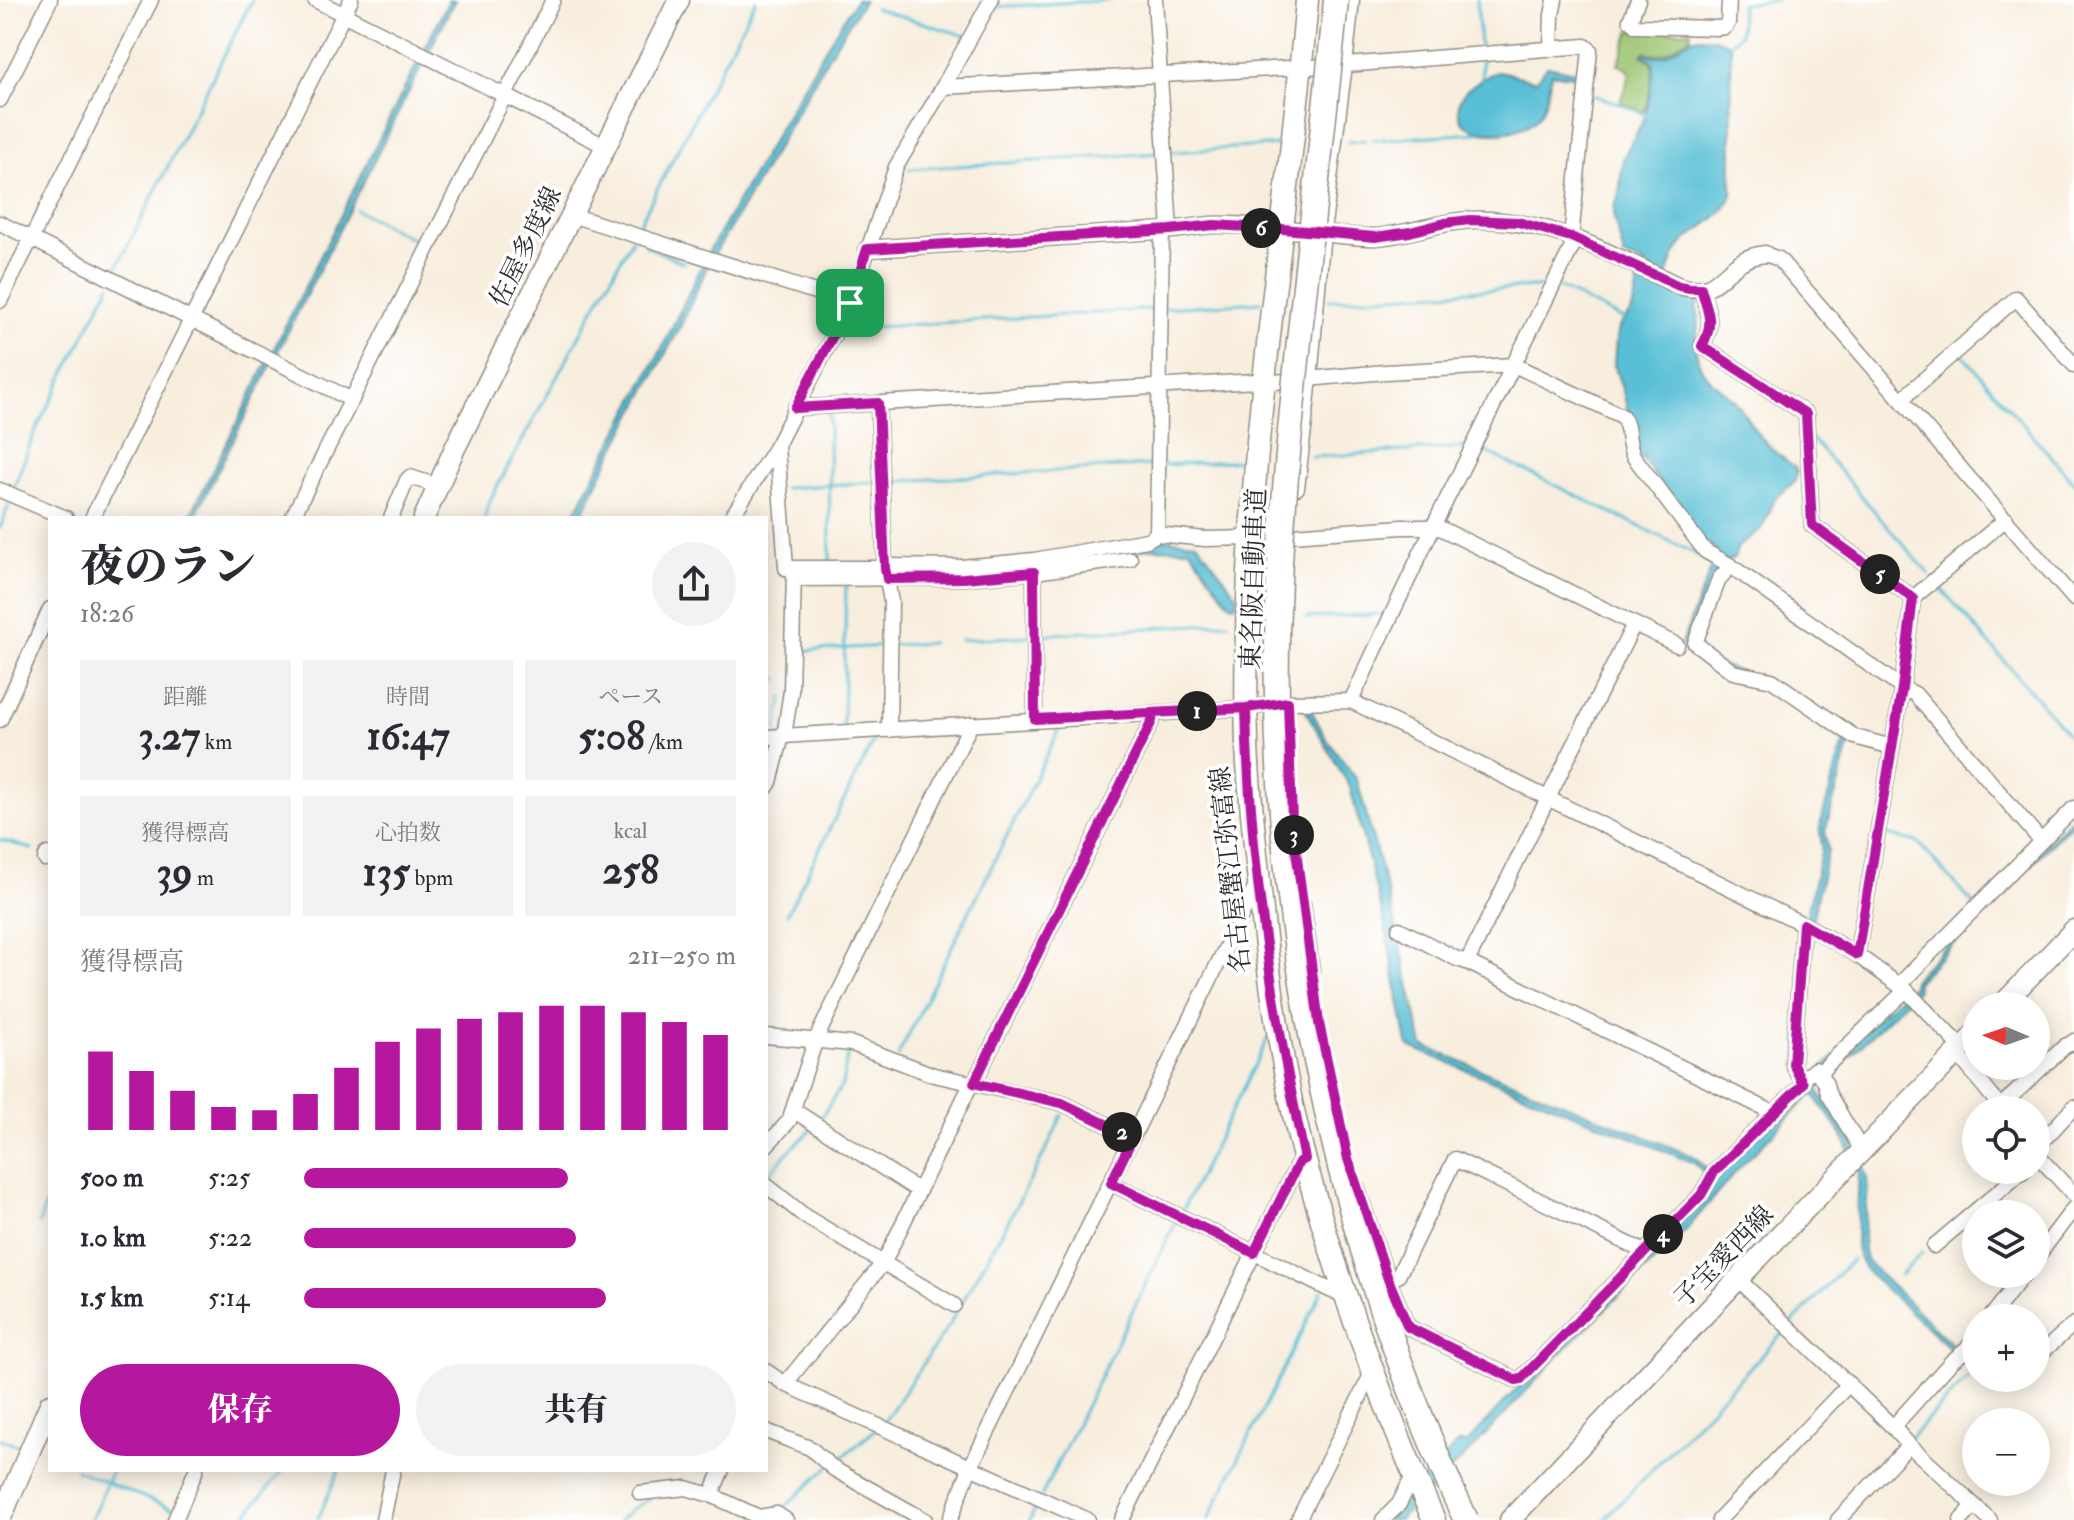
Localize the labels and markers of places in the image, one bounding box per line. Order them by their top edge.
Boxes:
pin: 6 [1241,208,1281,248]
pin [816,269,884,337]
pin: 5 [1860,554,1900,594]
pin: 1 [1177,691,1217,731]
pin: 3 [1274,815,1314,855]
pin: 2 [1102,1112,1142,1152]
pin: 4 [1643,1214,1683,1254]

